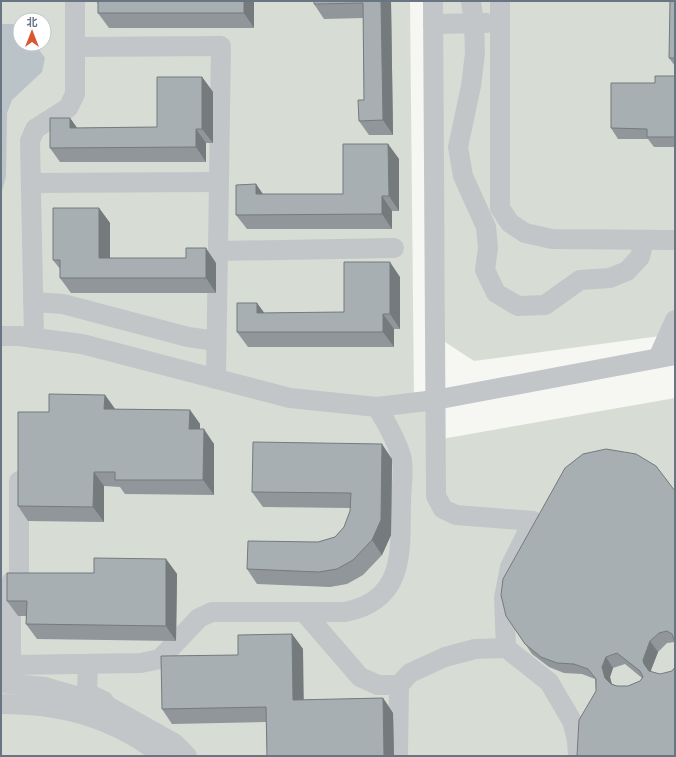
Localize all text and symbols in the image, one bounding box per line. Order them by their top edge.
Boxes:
north arrow [12,12,52,52]
text: 北 [27,16,38,29]

